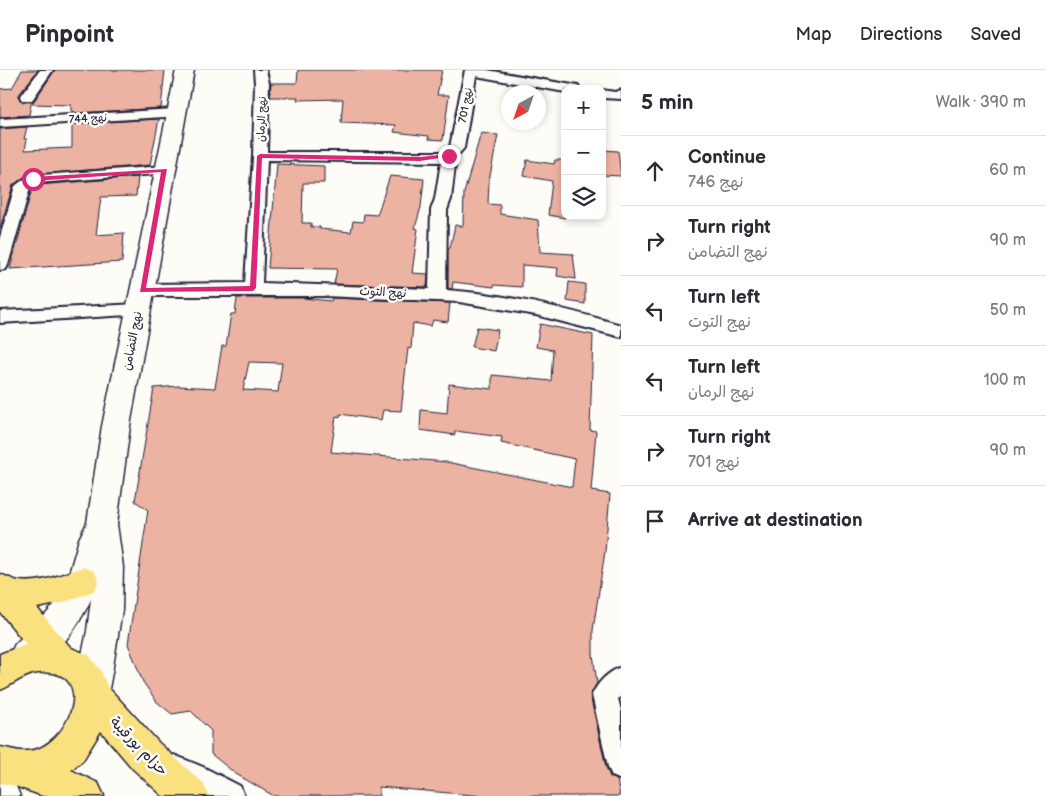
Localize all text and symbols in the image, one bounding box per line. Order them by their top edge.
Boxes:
text: Pinpoint [25,20,114,49]
text: Map [796,24,832,45]
text: Directions [860,24,942,45]
text: Saved [970,24,1021,45]
north arrow [501,85,546,130]
map controls [561,85,606,220]
button: + [561,85,606,130]
street label: نهج 701 [456,86,476,124]
text: 5 min [641,90,694,115]
text: Walk · 390 m [935,93,1026,112]
street label: نهج الرمان [254,96,270,142]
street label: نهج 744 [69,111,107,127]
button: − [561,130,606,175]
route end [438,145,461,168]
text: Continue [688,146,766,169]
icon: ahead [641,157,669,185]
text: 60 m [989,161,1026,180]
route start [22,168,45,191]
text: نهج 746 [688,173,744,192]
button: layers [561,175,606,220]
text: Turn right [688,216,771,239]
icon: right [641,227,669,255]
text: 90 m [990,231,1026,250]
text: نهج التضامن [688,243,768,262]
street label: نهج التوت [359,284,407,302]
text: Turn left [688,286,760,309]
icon: left [641,297,669,325]
text: 50 m [990,301,1026,320]
street label: نهج التضامن [119,310,147,372]
text: نهج التوت [688,313,751,332]
text: Turn left [688,356,760,379]
icon: left [641,367,669,395]
text: 100 m [983,371,1026,390]
text: نهج الرمان [688,383,754,402]
text: Turn right [688,426,771,449]
icon: right [641,437,669,465]
text: 90 m [990,441,1026,460]
text: نهج 701 [688,453,740,472]
icon: arrive [641,507,669,535]
text: Arrive at destination [688,509,863,532]
street label: حزام بورقيبة [105,713,172,781]

